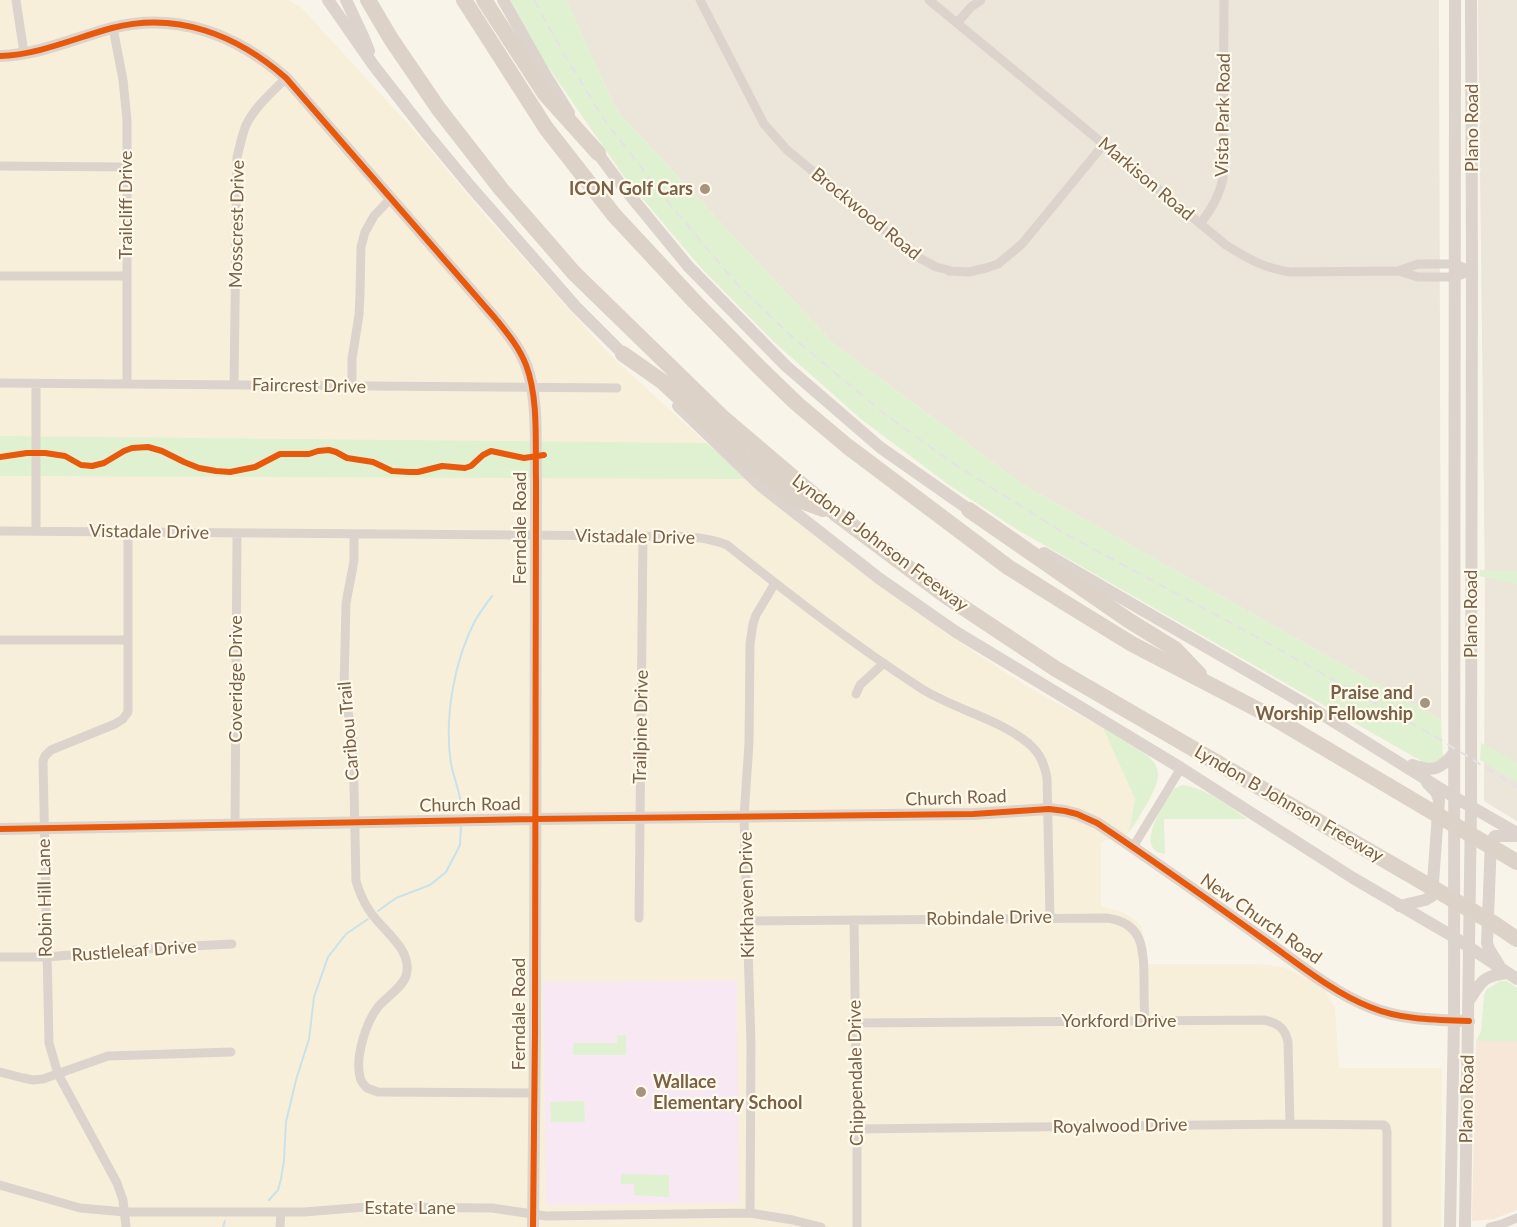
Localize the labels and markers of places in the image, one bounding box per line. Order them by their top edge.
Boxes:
place label: ICON Golf Cars [569,178,693,200]
marker: ICON Golf Cars [698,182,712,196]
place label: Praise and Worship Fellowship [1256,682,1413,724]
marker: Praise and Worship Fellowship [1418,696,1432,710]
place label: Wallace Elementary School [653,1071,802,1114]
marker: Wallace Elementary School [634,1085,648,1099]

